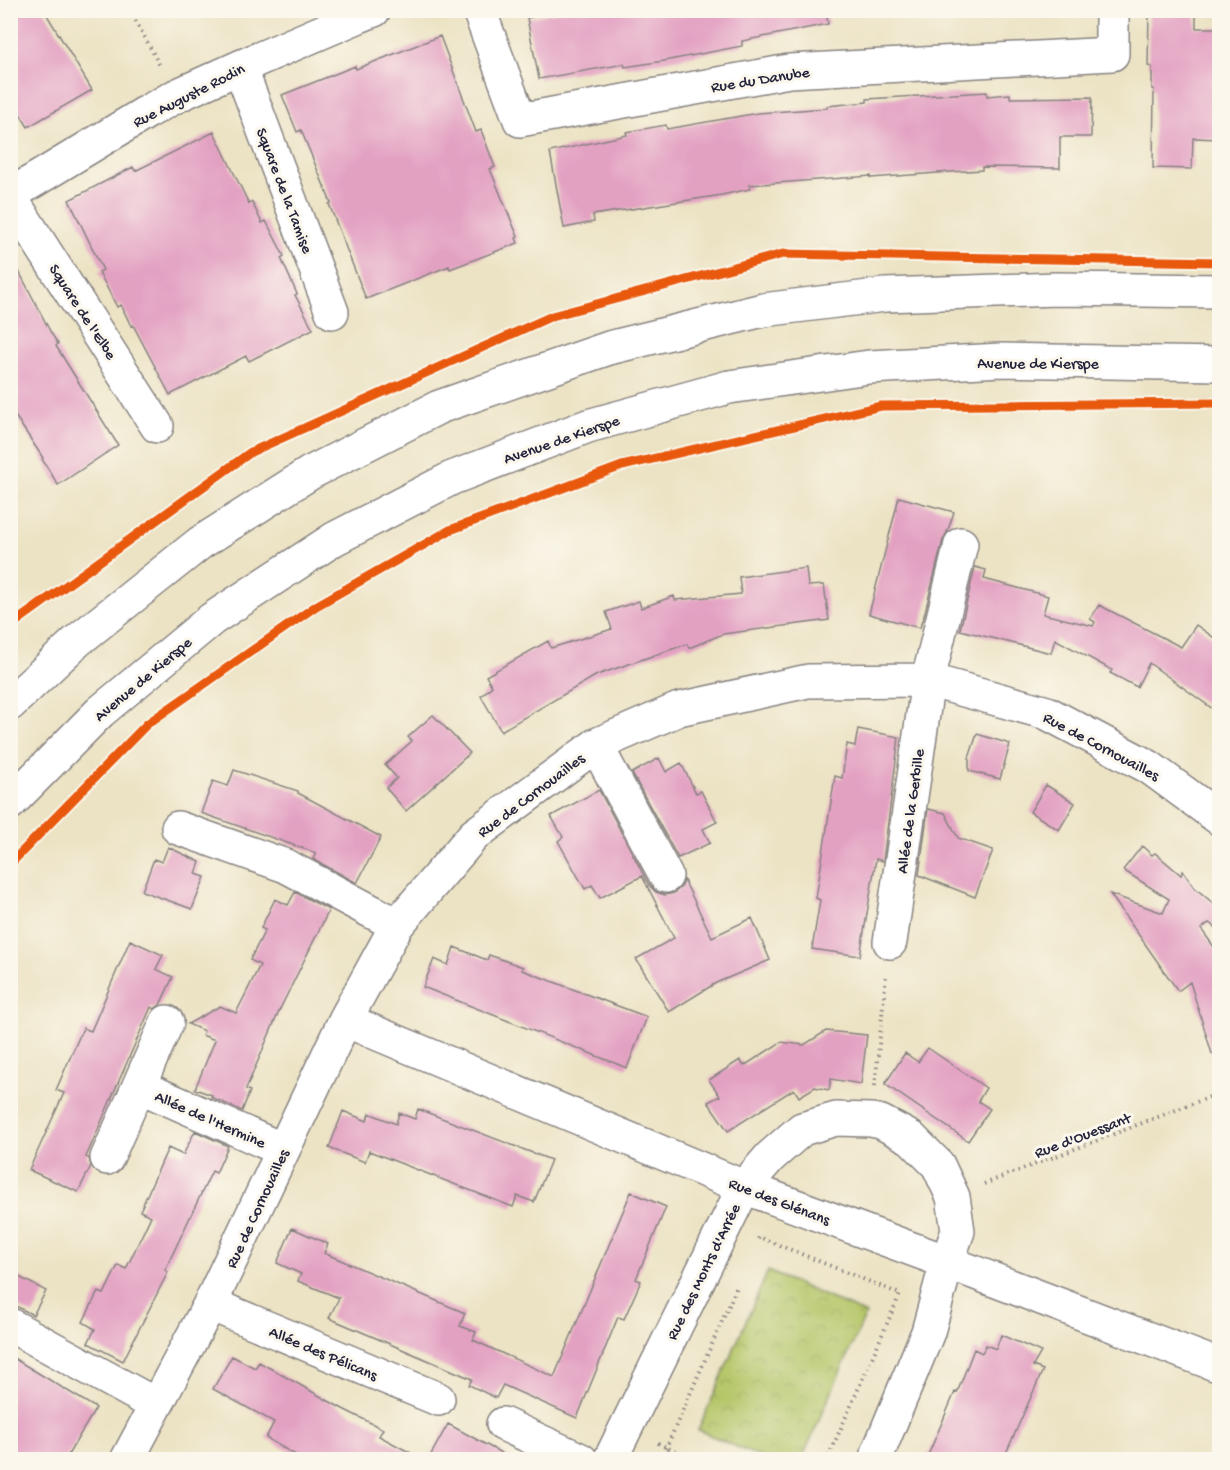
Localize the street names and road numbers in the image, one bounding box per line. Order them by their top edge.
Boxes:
street label: Rue Auguste Rodin [130,61,249,134]
street label: Rue du Danube [710,64,812,99]
street label: Square de la Tamise [250,126,316,257]
street label: Square de l'Elbe [43,261,119,365]
street label: Avenue de Kierspe [977,356,1100,375]
street label: Avenue de Kierspe [502,412,623,470]
street label: Avenue de Kierspe [92,634,197,727]
street label: Rue de Cornouailles [1039,709,1163,787]
street label: Allée de la Gerbille [894,747,931,875]
street label: Rue de Cornouailles [475,750,590,843]
street label: Allée de l'Hermine [151,1088,269,1154]
street label: Rue d'Ouessant [1032,1110,1135,1164]
street label: Rue de Cornouailles [223,1146,295,1272]
street label: Rue des Glénans [725,1175,833,1232]
street label: Rue des Monts d'Arrée [664,1201,747,1344]
street label: Allée des Pélicans [266,1324,381,1387]

